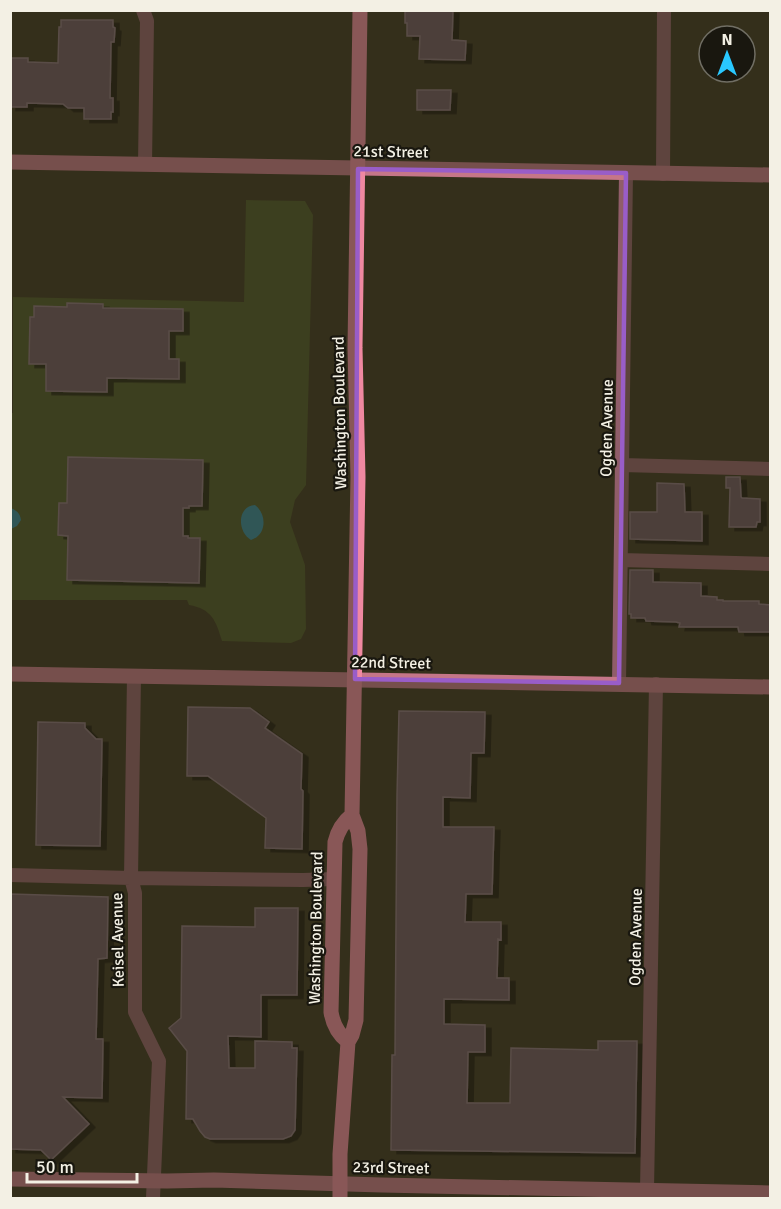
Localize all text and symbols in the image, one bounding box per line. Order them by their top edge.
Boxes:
north arrow [697,24,757,84]
text: N [721,30,733,50]
street label: 21st Street [353,141,429,163]
street label: Washington Boulevard [329,336,351,490]
street label: Ogden Avenue [596,379,618,477]
street label: 22nd Street [351,652,431,674]
street label: Washington Boulevard [305,851,327,1005]
street label: Ogden Avenue [625,888,647,986]
street label: Keisel Avenue [107,892,129,988]
scale bar [27,1146,136,1184]
text: 50 m [36,1156,74,1178]
street label: 23rd Street [352,1157,430,1179]

